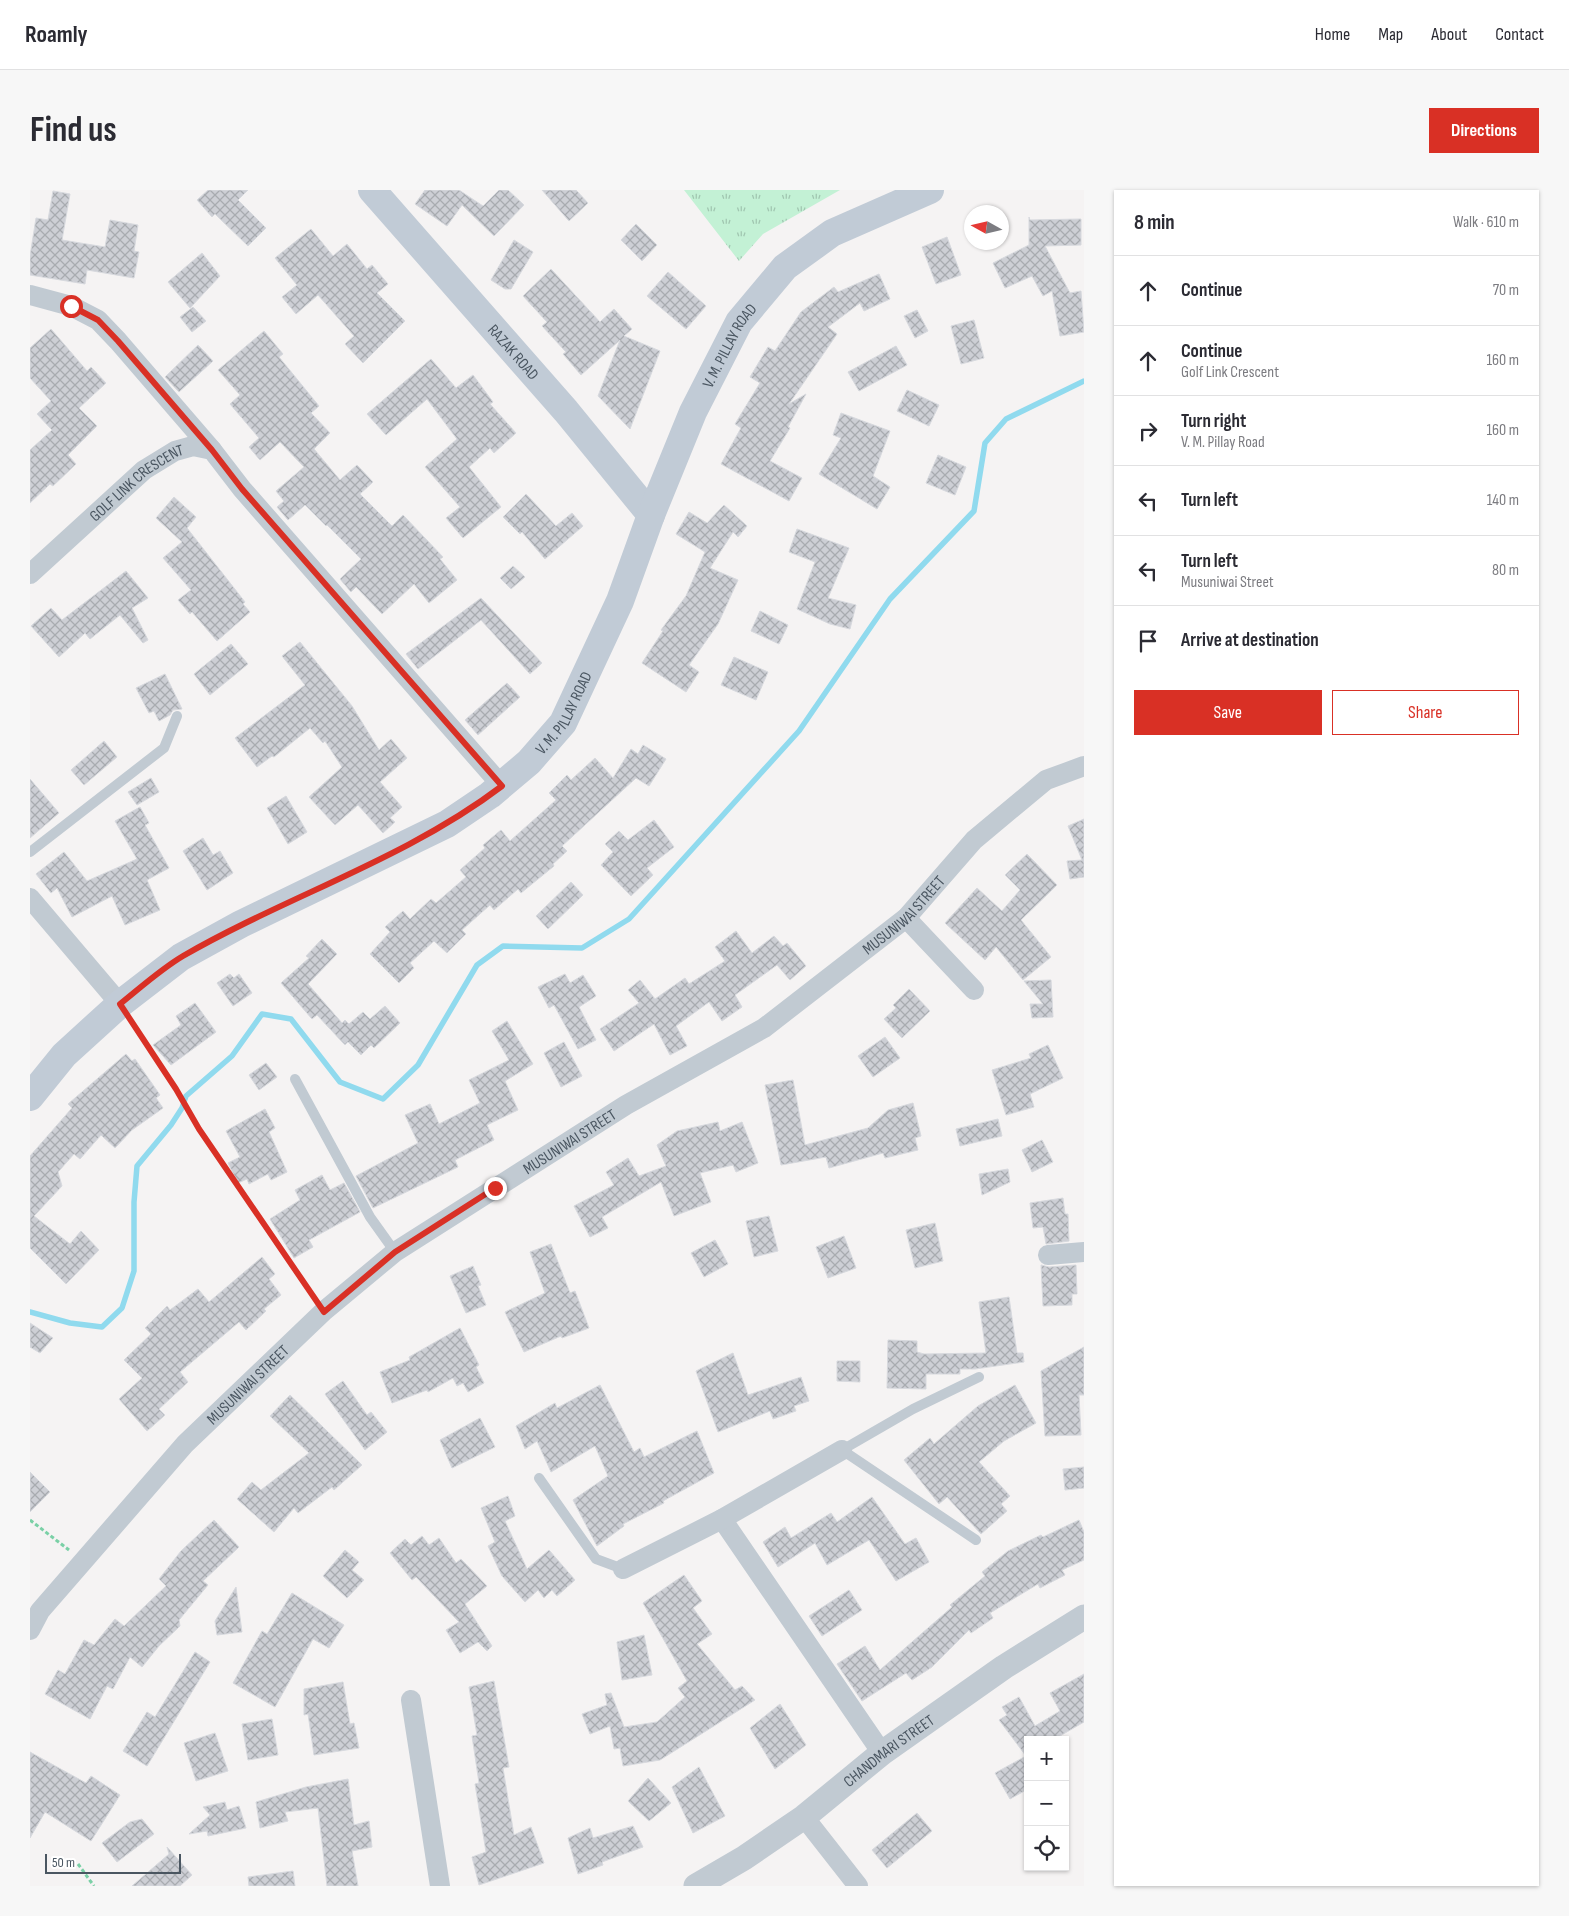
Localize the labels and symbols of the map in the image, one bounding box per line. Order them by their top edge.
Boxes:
north arrow [964,205,1009,250]
route start [60,295,83,318]
street label: V. M. PILLAY ROAD [699,300,761,391]
street label: RAZAK ROAD [483,321,542,384]
street label: GOLF LINK CRESCENT [86,441,186,526]
street label: V. M. PILLAY ROAD [532,669,597,759]
street label: MUSUNIWAI STREET [859,872,950,959]
street label: MUSUNIWAI STREET [520,1105,621,1179]
route end [484,1177,507,1200]
street label: MUSUNIWAI STREET [203,1341,294,1429]
street label: CHANDMARI STREET [840,1711,939,1792]
scale bar [45,1851,181,1874]

